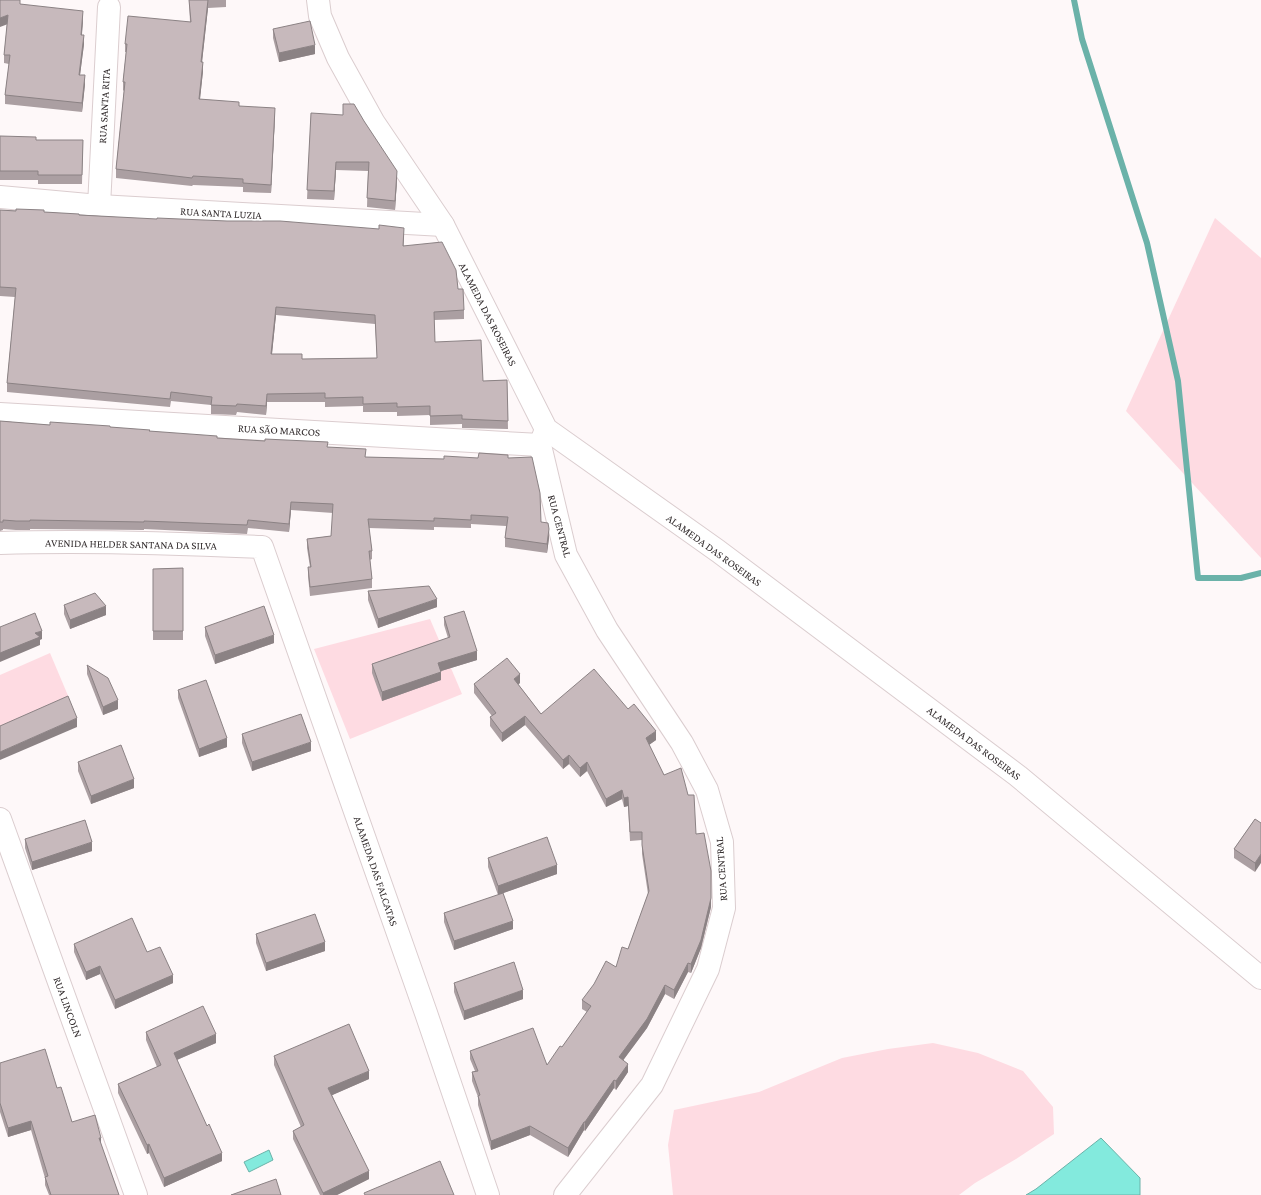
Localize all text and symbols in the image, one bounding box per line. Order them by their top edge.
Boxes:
street label: RUA SANTA RITA [96,67,112,144]
street label: RUA SANTA LUZIA [180,205,263,221]
street label: ALAMEDA DAS ROSEIRAS [457,260,519,368]
street label: RUA SÃO MARCOS [238,422,320,438]
street label: RUA CENTRAL [546,493,574,559]
street label: ALAMEDA DAS ROSEIRAS [664,512,764,588]
street label: AVENIDA HELDER SANTANA DA SILVA [45,537,218,552]
street label: ALAMEDA DAS ROSEIRAS [925,704,1023,782]
street label: ALAMEDA DAS FALCATAS [352,814,400,928]
street label: RUA CENTRAL [713,836,729,902]
street label: RUA LINCOLN [51,975,85,1039]

